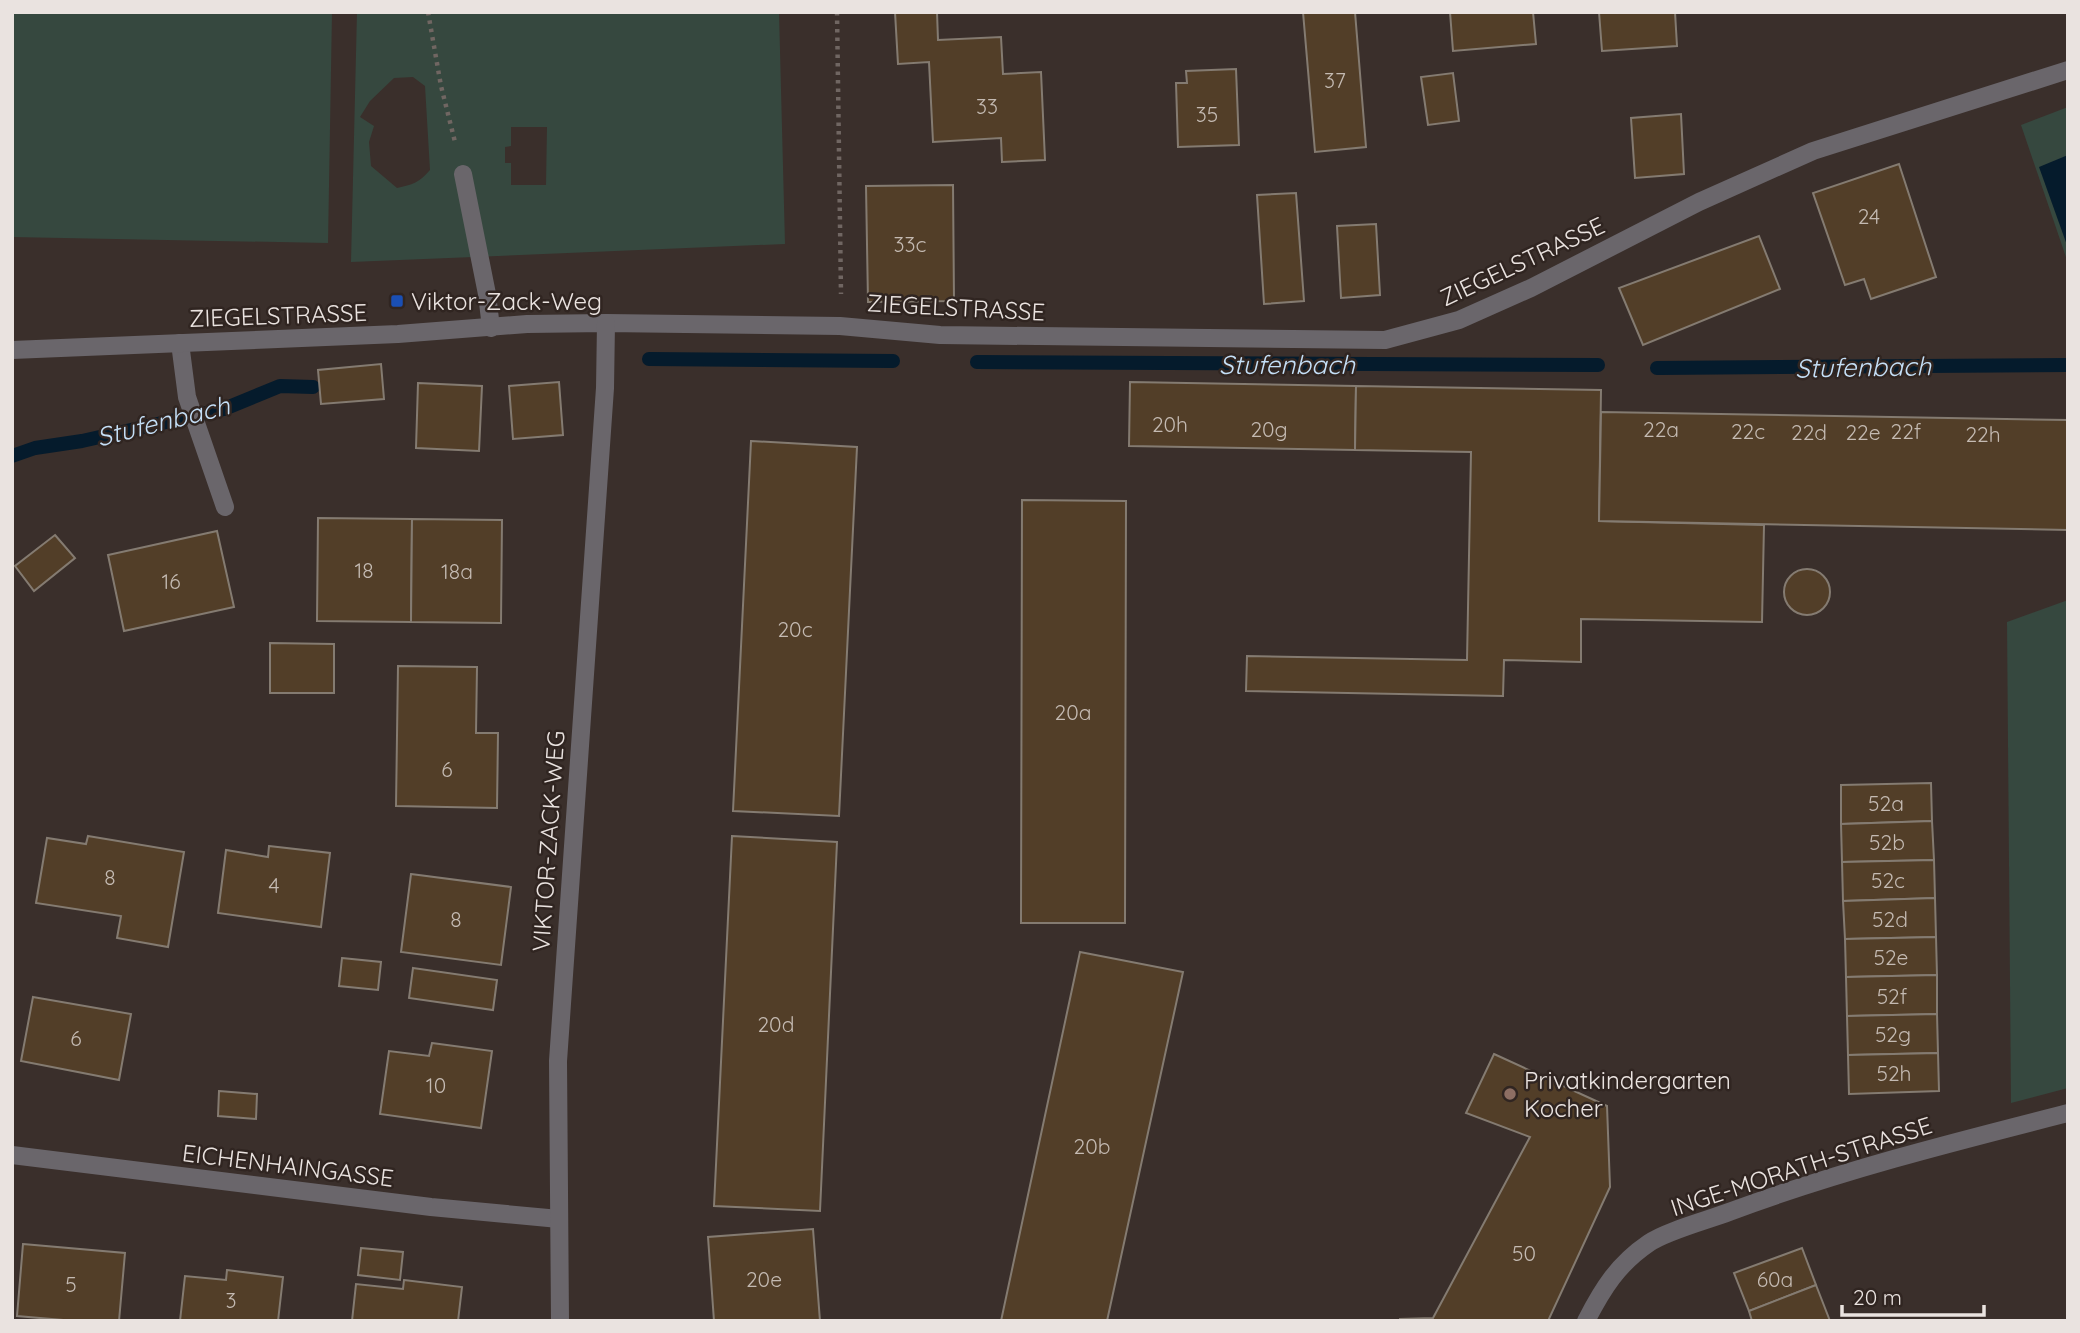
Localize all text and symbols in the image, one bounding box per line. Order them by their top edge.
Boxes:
house number: 37 [1324,67,1346,93]
house number: 33 [976,93,998,119]
house number: 35 [1196,101,1218,127]
house number: 24 [1858,203,1880,229]
street label: ZIEGELSTRASSE [1435,210,1609,312]
house number: 33c [894,231,927,257]
place label: Viktor-Zack-Weg [411,286,602,316]
street label: ZIEGELSTRASSE [866,287,1046,327]
marker: Viktor-Zack-Weg [389,293,405,309]
street label: ZIEGELSTRASSE [188,297,368,333]
water label: Stufenbach [1219,348,1356,381]
water label: Stufenbach [1795,349,1933,385]
water label: Stufenbach [93,388,234,453]
house number: 20h [1152,411,1188,437]
house number: 20g [1250,416,1288,442]
house number: 22a [1643,416,1679,442]
house number: 22c [1731,418,1765,444]
house number: 22f [1891,418,1922,444]
house number: 22d [1791,419,1827,445]
house number: 22e [1845,419,1881,445]
house number: 22h [1965,421,2001,447]
house number: 18 [354,557,374,583]
house number: 18a [441,558,473,584]
house number: 16 [161,568,181,594]
house number: 20c [777,616,813,642]
house number: 20a [1055,699,1091,725]
street label: VIKTOR-ZACK-WEG [525,729,571,953]
house number: 6 [441,756,453,782]
house number: 52a [1868,790,1904,816]
house number: 52b [1869,829,1905,855]
house number: 8 [104,864,116,890]
house number: 52c [1871,867,1905,893]
house number: 4 [268,872,280,898]
house number: 8 [450,906,462,932]
house number: 52d [1872,906,1908,932]
house number: 52e [1874,944,1908,970]
house number: 52f [1877,983,1908,1009]
house number: 20d [757,1011,795,1037]
house number: 52g [1875,1021,1911,1047]
house number: 6 [70,1025,82,1051]
house number: 52h [1876,1060,1912,1086]
place label: Privatkindergarten Kocher [1524,1065,1731,1123]
house number: 10 [426,1072,446,1098]
marker: Privatkindergarten Kocher [1502,1086,1518,1102]
street label: INGE-MORATH-STRASSE [1666,1110,1936,1222]
house number: 20b [1074,1133,1110,1159]
street label: EICHENHAINGASSE [181,1137,395,1193]
house number: 50 [1512,1240,1536,1266]
house number: 20e [746,1266,782,1292]
house number: 60a [1757,1266,1793,1292]
house number: 5 [65,1271,77,1297]
scale bar [1842,1274,1984,1318]
text: 20 m [1853,1284,1902,1310]
house number: 3 [225,1287,237,1313]

